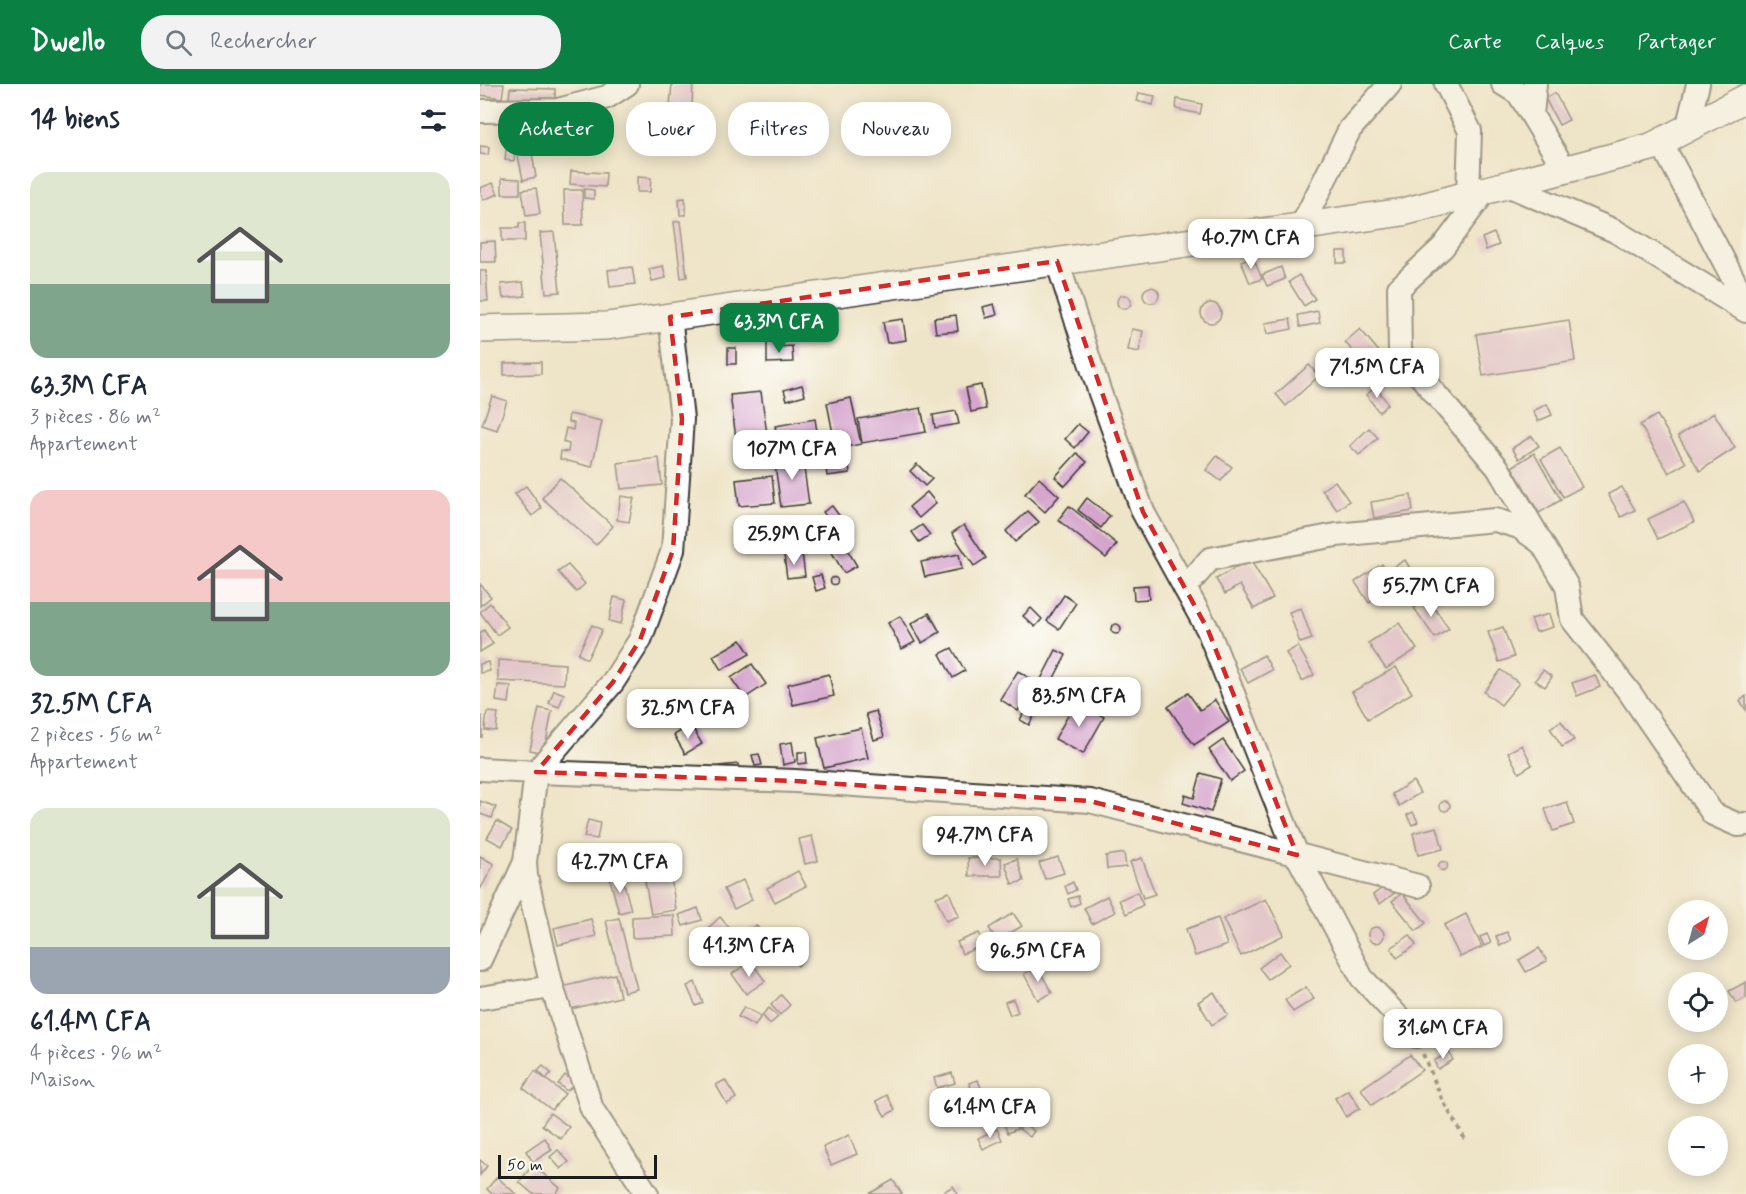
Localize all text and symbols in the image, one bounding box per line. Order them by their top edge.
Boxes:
search box [141,15,561,69]
text: Dwello [30,24,105,61]
icon: search [162,26,195,59]
text: Rechercher [210,28,317,56]
text: Carte [1448,28,1502,56]
text: Calques [1535,28,1604,56]
text: Partager [1637,28,1716,56]
chip: Acheter [498,102,614,156]
chip: Louer [626,102,716,156]
chip: Filtres [728,102,829,156]
chip: Nouveau [841,102,951,156]
text: 14 biens [30,103,120,137]
icon: filters [417,104,450,137]
icon: home [186,211,294,319]
pin: 40.7M CFA [1182,219,1320,270]
text: 40.7M CFA [1202,225,1300,252]
pin: 63.3M CFA [710,303,848,354]
text: 63.3M CFA [734,309,824,336]
pin: 71.5M CFA [1308,348,1446,399]
text: 71.5M CFA [1329,354,1425,381]
text: 63.3M CFA [30,370,148,404]
text: 3 pièces · 86 m² [30,404,161,431]
pin: 107M CFA [730,430,854,481]
text: Appartement [30,431,138,458]
text: 107M CFA [747,436,837,463]
pin: 25.9M CFA [725,515,863,566]
text: 25.9M CFA [747,521,841,548]
icon: home [186,529,294,637]
pin: 55.7M CFA [1362,567,1500,618]
text: 55.7M CFA [1382,573,1480,600]
pin: 83.5M CFA [1010,677,1148,728]
text: 83.5M CFA [1032,683,1126,710]
text: 32.5M CFA [30,688,153,722]
pin: 32.5M CFA [619,689,757,740]
text: 32.5M CFA [641,695,735,722]
text: 2 pièces · 56 m² [30,722,162,749]
text: Appartement [30,749,138,776]
pin: 94.7M CFA [916,816,1054,867]
text: 94.7M CFA [937,822,1033,849]
pin: 42.7M CFA [551,843,689,894]
icon: home [186,847,294,955]
text: 42.7M CFA [571,849,669,876]
north arrow [1668,900,1728,960]
map controls [1668,900,1728,1176]
pin: 41.3M CFA [680,927,818,978]
pin: 96.5M CFA [969,932,1107,983]
text: 41.3M CFA [703,933,795,960]
text: 96.5M CFA [990,938,1086,965]
button: locate [1668,972,1728,1032]
text: 61.4M CFA [30,1006,151,1040]
pin: 31.6M CFA [1374,1009,1512,1060]
text: 31.6M CFA [1398,1015,1488,1042]
text: 4 pièces · 96 m² [30,1040,162,1067]
button: + [1668,1044,1728,1104]
text: Maison [30,1067,95,1094]
pin: 61.4M CFA [921,1088,1059,1139]
text: 61.4M CFA [943,1094,1037,1121]
button: − [1668,1116,1728,1176]
scale bar [498,1152,657,1180]
text: 50 m [507,1155,543,1176]

